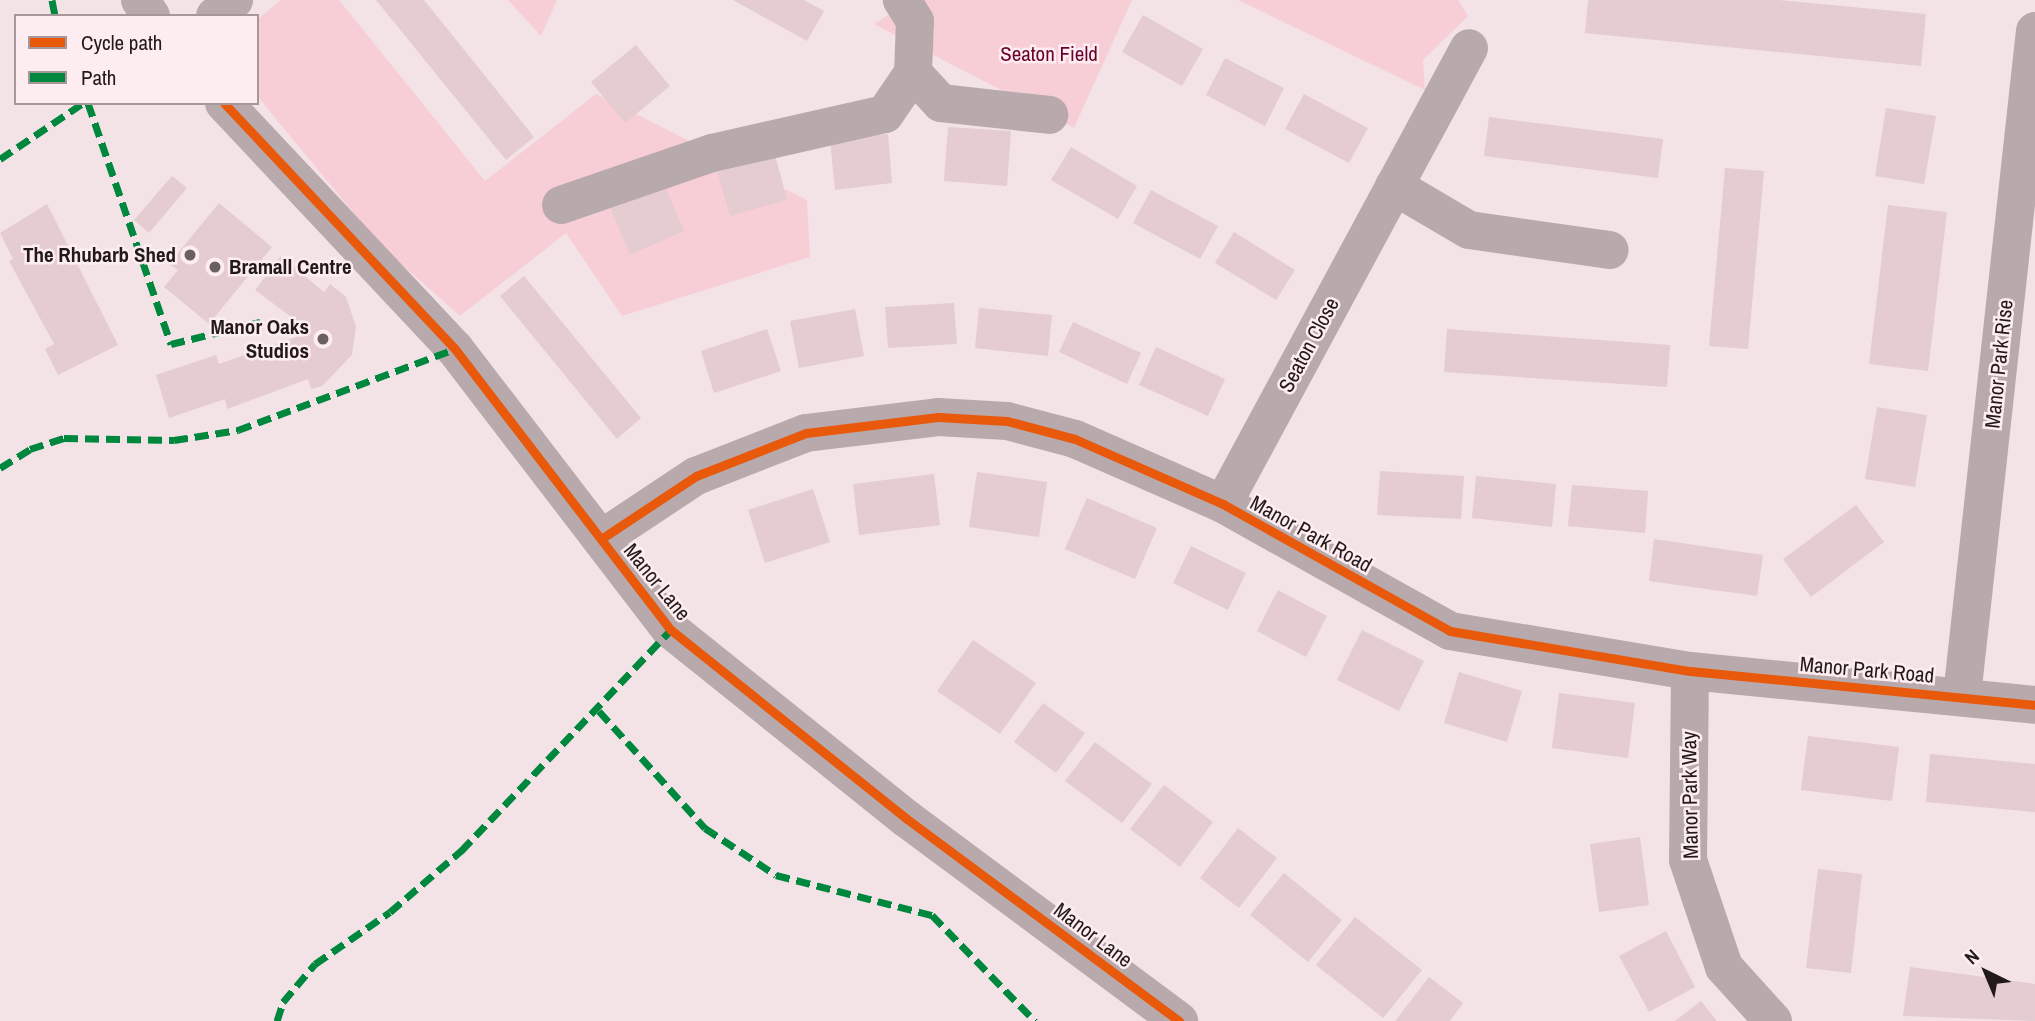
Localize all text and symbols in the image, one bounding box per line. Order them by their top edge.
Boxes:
legend [14,14,259,105]
text: Cycle path [81,28,162,57]
park label: Seaton Field [1000,41,1098,67]
text: Path [81,63,116,92]
place label: The Rhubarb Shed [23,242,176,268]
marker: The Rhubarb Shed [182,247,198,263]
place label: Bramall Centre [229,254,351,280]
marker: Bramall Centre [207,259,223,275]
street label: Seaton Close [1274,293,1344,397]
street label: Manor Park Rise [1980,298,2018,430]
place label: Manor Oaks Studios [210,314,309,364]
marker: Manor Oaks Studios [315,331,331,347]
street label: Manor Park Road [1246,490,1376,578]
street label: Manor Lane [618,538,696,626]
street label: Manor Park Road [1799,652,1935,688]
street label: Manor Park Way [1676,731,1704,859]
street label: Manor Lane [1049,897,1137,973]
north arrow [1951,937,2021,1007]
text: N [1959,943,1985,970]

